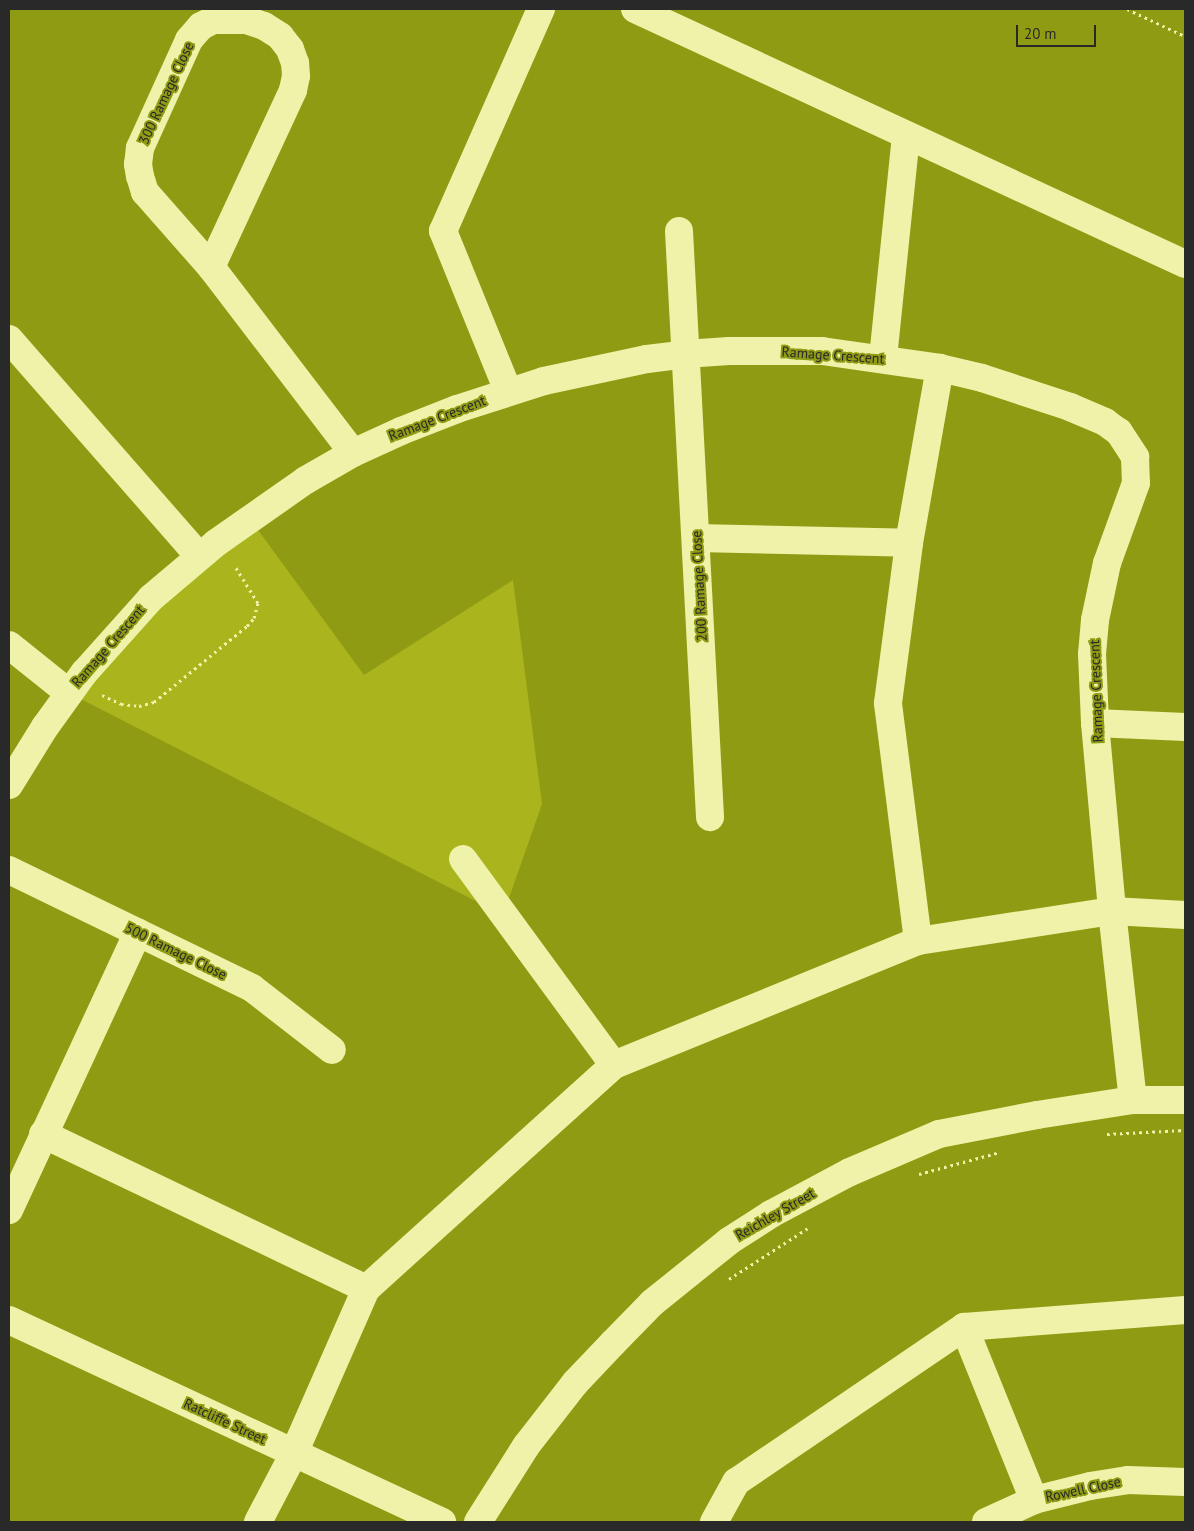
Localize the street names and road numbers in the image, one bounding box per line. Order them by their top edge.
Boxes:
street label: 300 Ramage Close [135,39,197,147]
street label: Ramage Crescent [781,343,885,367]
street label: Ramage Crescent [386,392,488,444]
street label: 200 Ramage Close [688,530,710,642]
street label: Ramage Crescent [68,602,148,690]
street label: Ramage Crescent [1086,639,1106,743]
street label: 500 Ramage Close [122,919,230,983]
street label: Reichley Street [732,1184,818,1244]
street label: Ratcliffe Street [181,1395,269,1447]
street label: Rowell Close [1044,1473,1122,1505]

